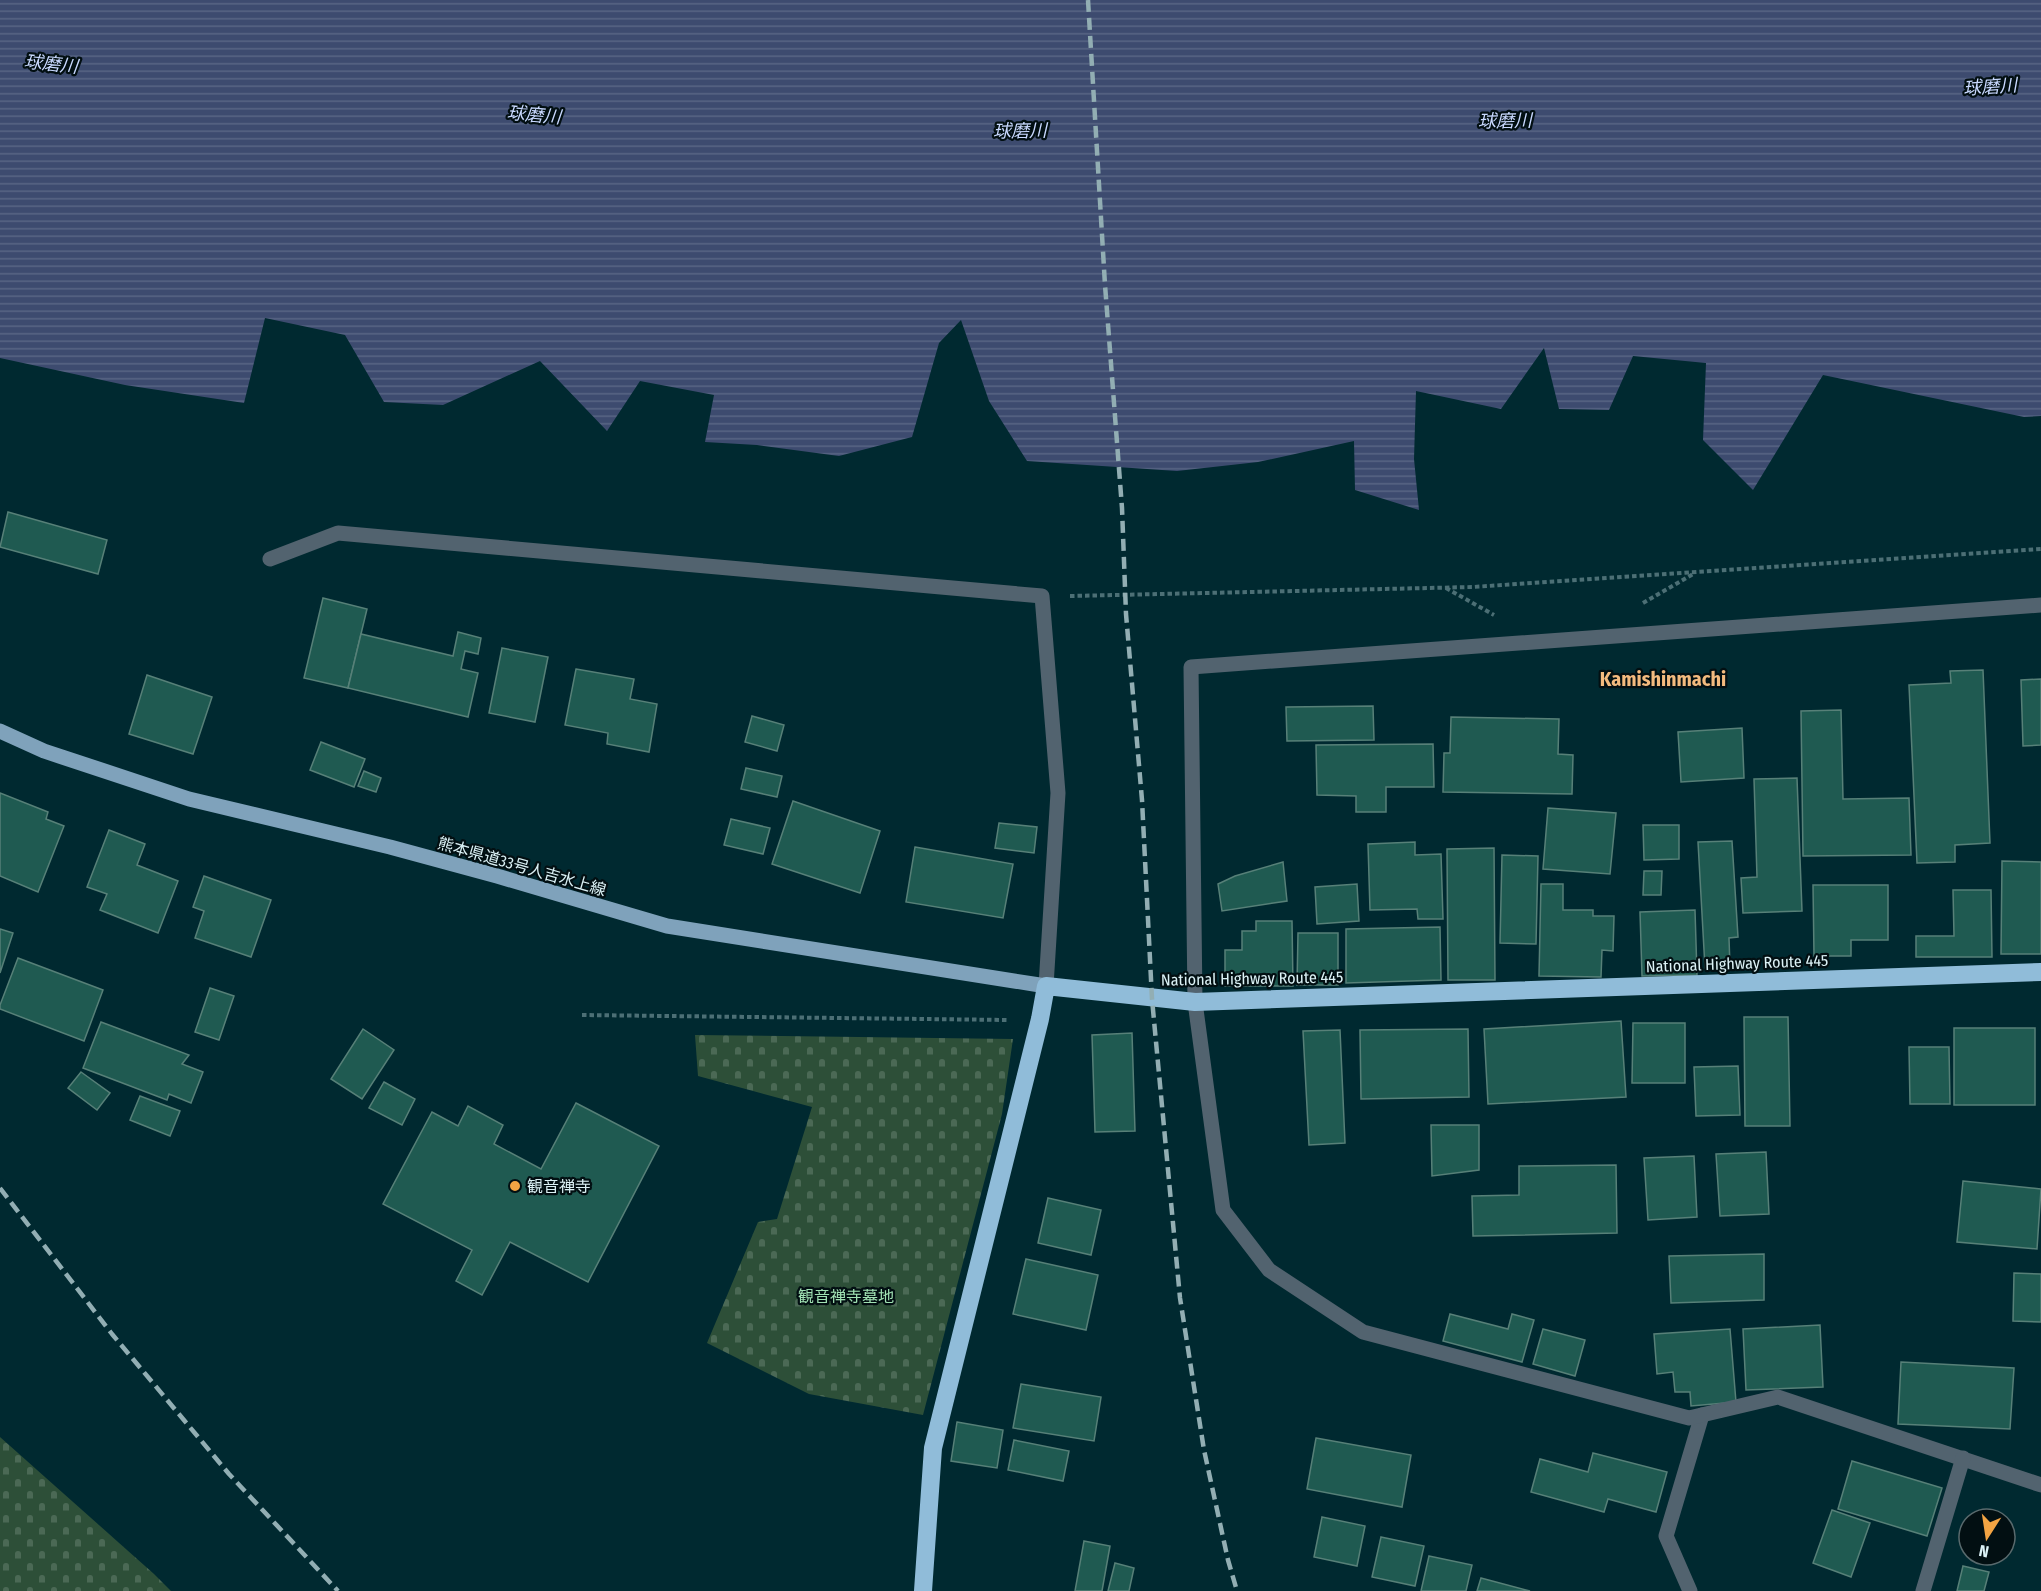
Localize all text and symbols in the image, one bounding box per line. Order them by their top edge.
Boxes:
water label: 球磨川 [23,50,81,78]
water label: 球磨川 [1962,74,2020,100]
water label: 球磨川 [506,102,564,128]
water label: 球磨川 [1478,109,1534,132]
water label: 球磨川 [993,119,1049,142]
district label: Kamishinmachi [1600,667,1726,691]
street label: 熊本県道33号人吉水上線 [435,833,608,900]
street label: National Highway Route 445 [1646,951,1828,976]
street label: National Highway Route 445 [1161,967,1343,990]
place label: 観音禅寺 [527,1177,591,1196]
marker: 観音禅寺 [508,1179,522,1193]
park label: 観音禅寺墓地 [798,1287,894,1306]
north arrow [1957,1507,2017,1567]
text: N [1977,1541,1991,1561]

